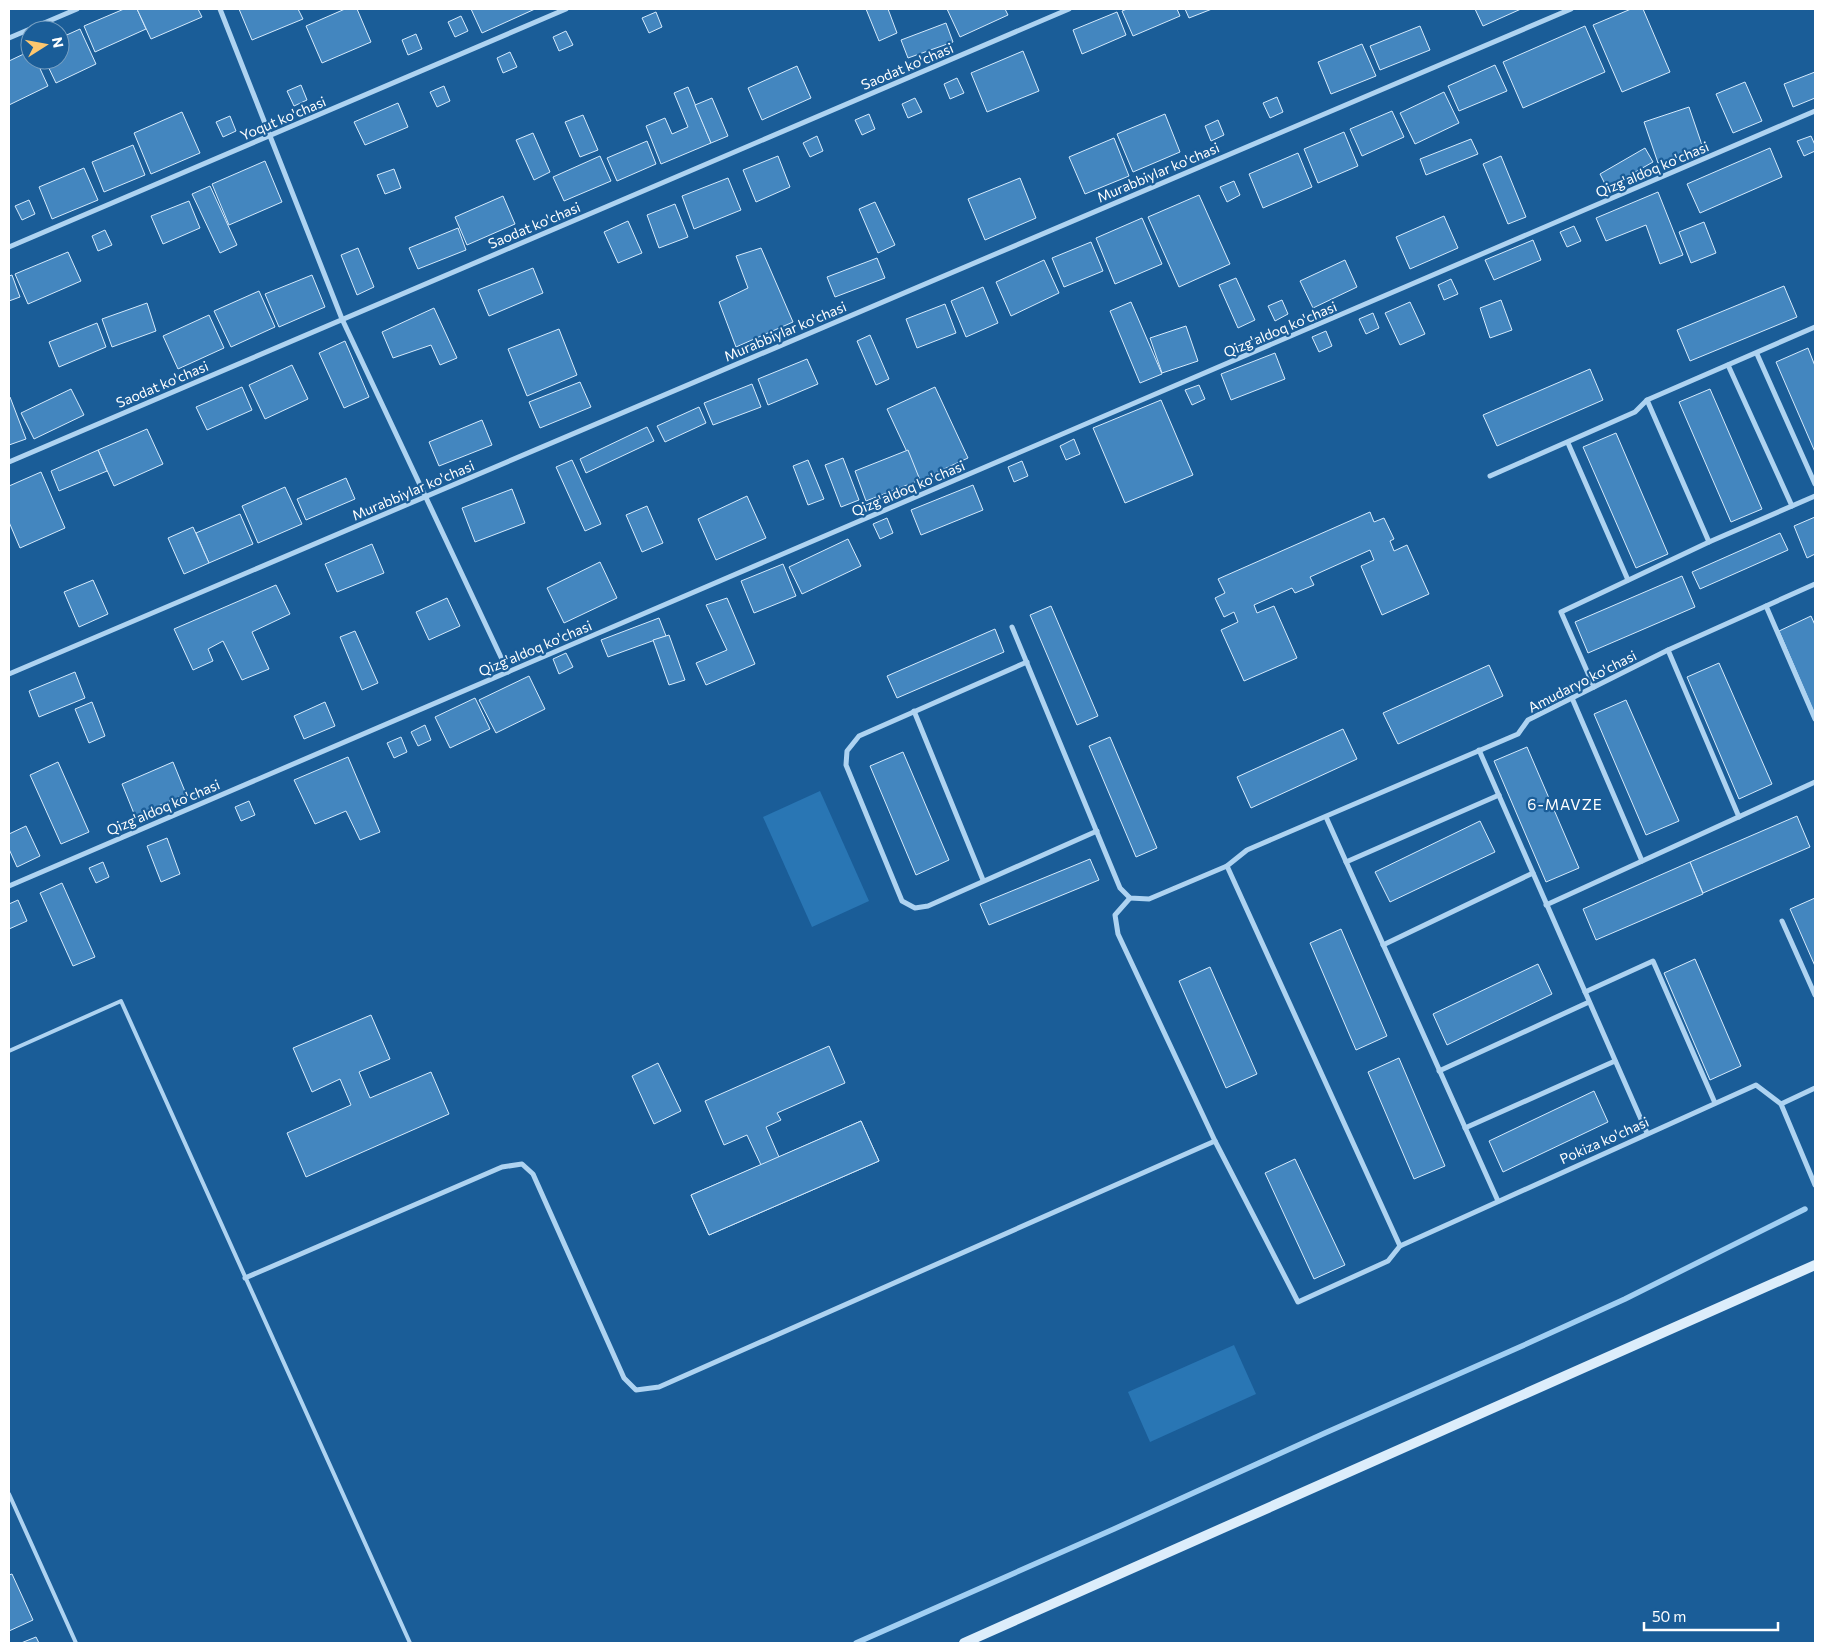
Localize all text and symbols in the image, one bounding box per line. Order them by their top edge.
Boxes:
north arrow [20,20,70,70]
text: N [49,36,68,49]
street label: Saodat ko'chasi [858,39,956,93]
street label: Yoqut ko'chasi [238,92,328,144]
street label: Qizg'aldoq ko'chasi [1593,137,1711,201]
street label: Murabbiylar ko'chasi [1094,139,1222,205]
street label: Saodat ko'chasi [485,198,583,252]
street label: Qizg'aldoq ko'chasi [1221,297,1339,361]
street label: Murabbiylar ko'chasi [721,298,849,364]
street label: Saodat ko'chasi [113,357,211,411]
street label: Qizg'aldoq ko'chasi [849,456,967,520]
street label: Murabbiylar ko'chasi [349,457,477,523]
street label: Qizg'aldoq ko'chasi [476,616,594,680]
street label: Amudaryo ko'chasi [1525,646,1639,716]
street label: Qizg'aldoq ko'chasi [104,775,222,839]
district label: 6-MAVZE [1527,795,1603,813]
street label: Pokiza ko'chasi [1557,1113,1651,1167]
scale bar [1644,1600,1778,1632]
text: 50 m [1652,1607,1686,1625]

